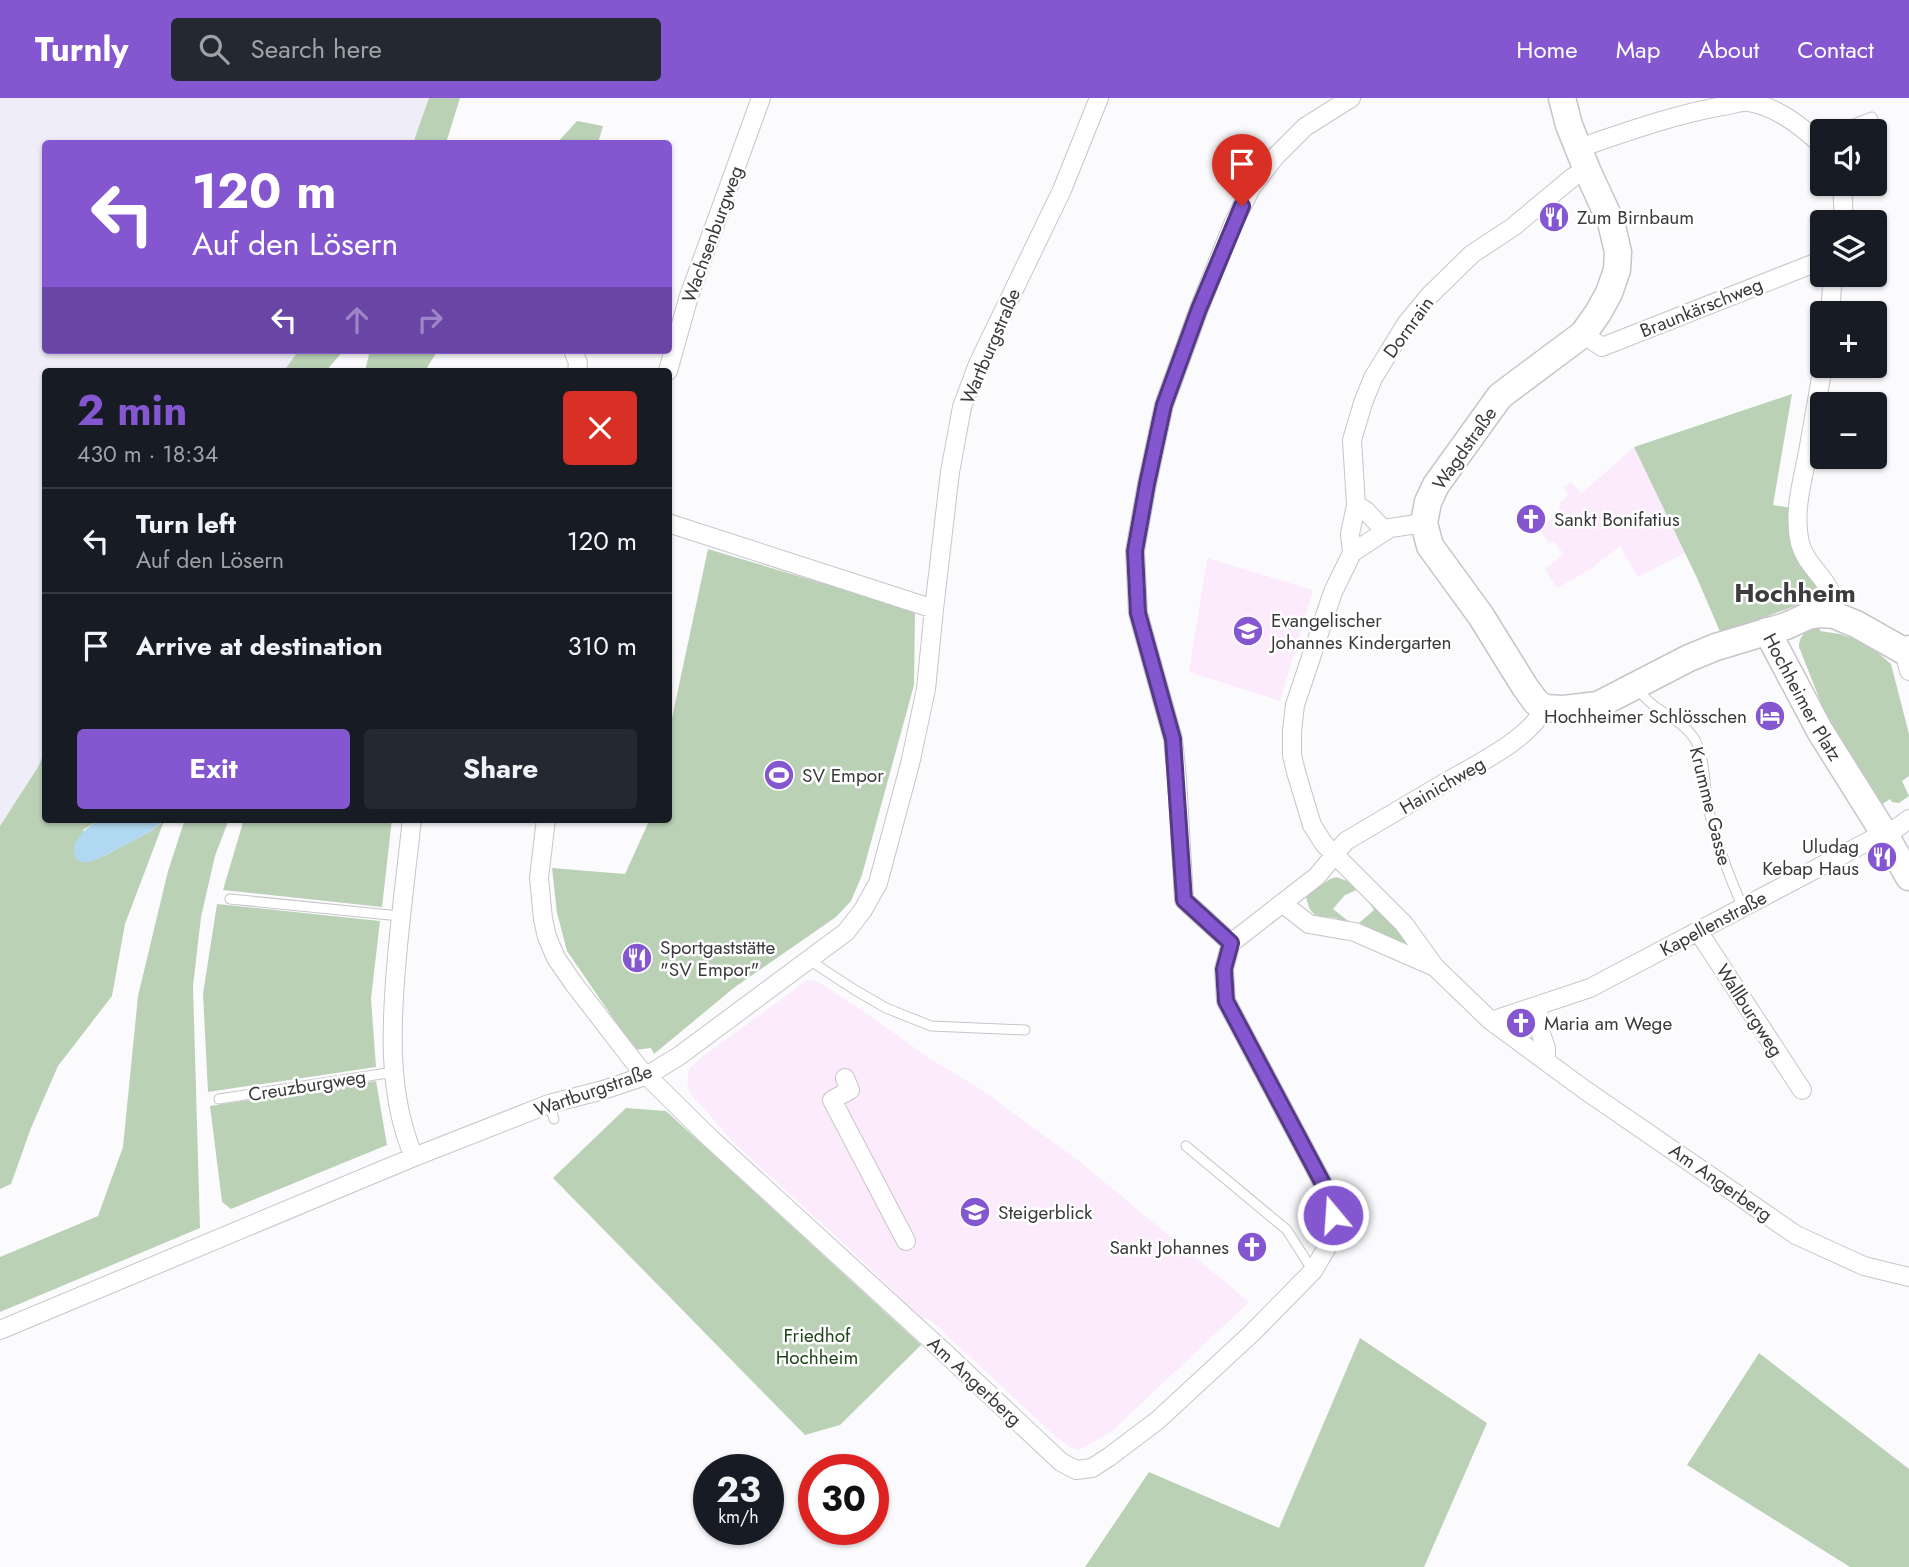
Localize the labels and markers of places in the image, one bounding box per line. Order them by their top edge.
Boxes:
pin [1212,134,1272,206]
restaurant icon: Zum Birnbaum [1537,200,1571,234]
place label: Zum Birnbaum [1577,204,1694,231]
church icon: Sankt Bonifatius [1514,502,1548,536]
place label: Sankt Bonifatius [1554,506,1680,533]
place label: Evangelischer Johannes Kindergarten [1268,607,1451,656]
school or university icon: Evangelischer Johannes Kindergarten [1231,614,1265,648]
hotel icon: Hochheimer Schlösschen [1753,699,1787,733]
place label: Hochheimer Schlösschen [1544,703,1747,730]
sports icon: SV Empor [762,758,796,792]
place label: SV Empor [802,762,884,789]
place label: Uludag Kebap Haus [1762,833,1859,882]
restaurant icon: Uludag Kebap Haus [1865,840,1899,874]
place label: Sportgaststätte "SV Empor" [660,934,775,983]
restaurant icon: Sportgaststätte "SV Empor" [620,941,654,975]
church icon: Maria am Wege [1504,1006,1538,1040]
place label: Maria am Wege [1544,1010,1672,1037]
school or university icon: Steigerblick [958,1195,992,1229]
place label: Steigerblick [998,1199,1093,1226]
church icon: Sankt Johannes [1235,1230,1269,1264]
place label: Sankt Johannes [1109,1234,1229,1261]

